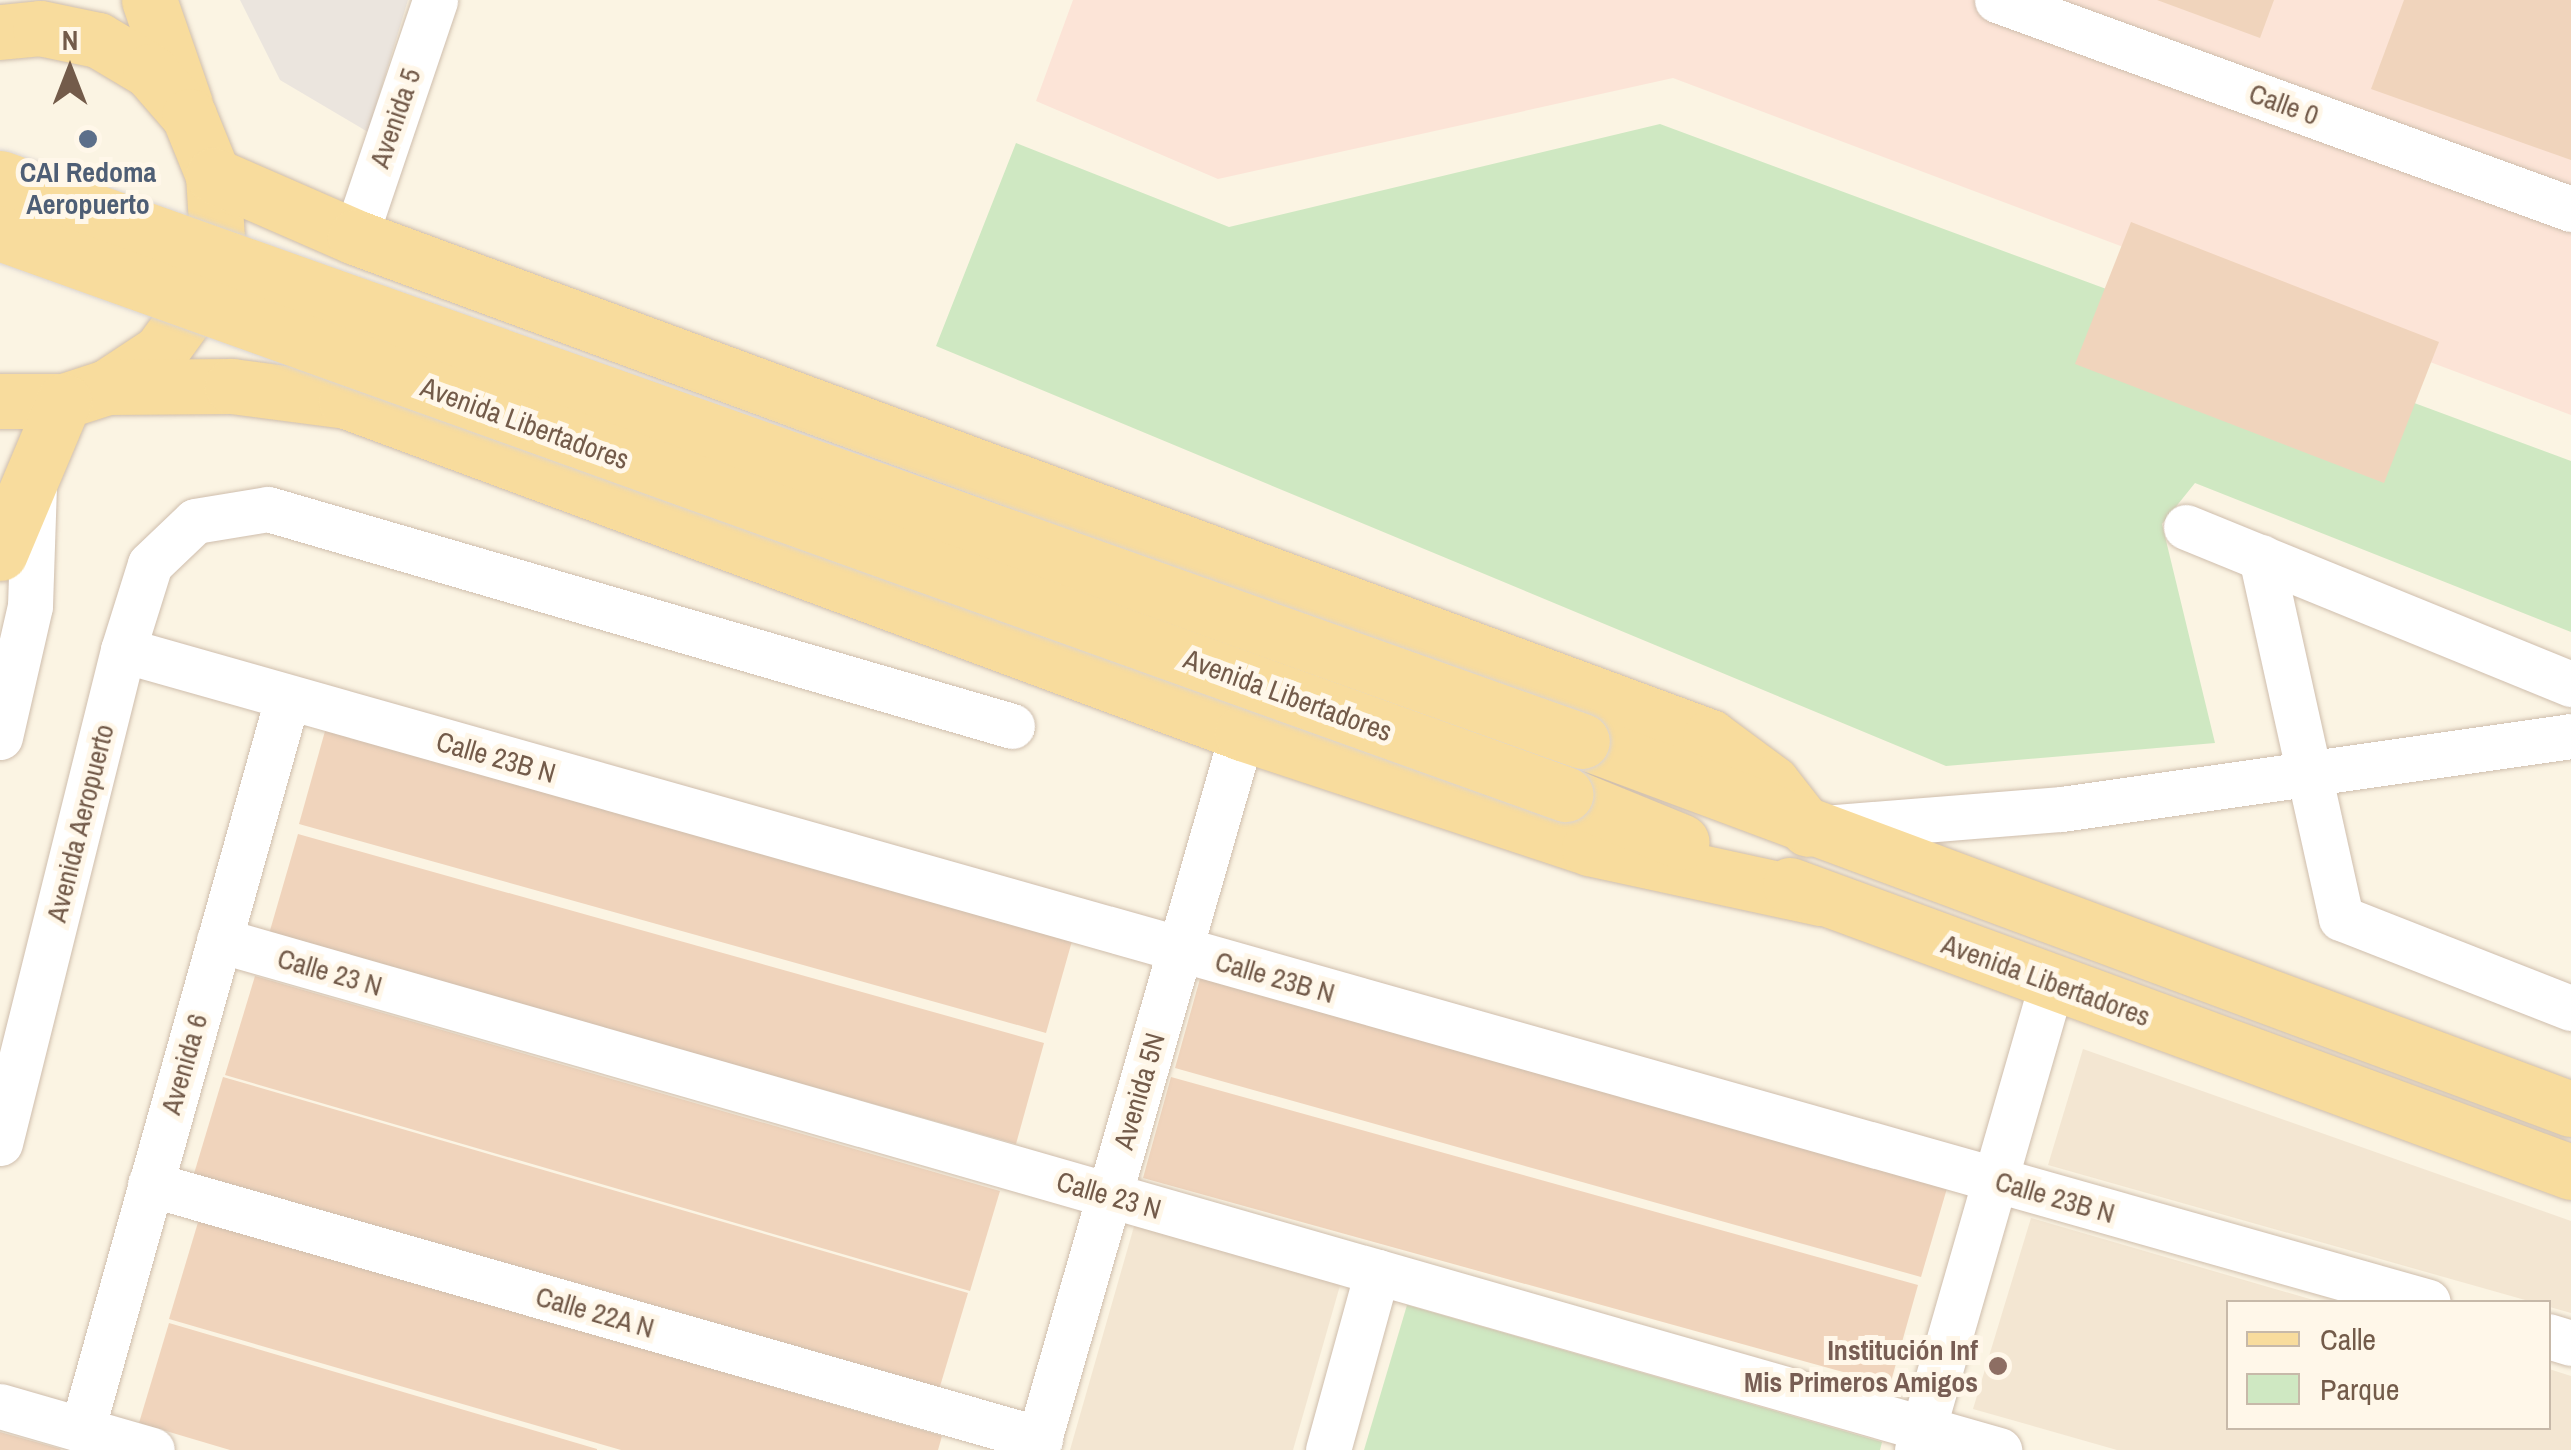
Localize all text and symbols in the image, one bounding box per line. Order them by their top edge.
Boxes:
north arrow [20,20,120,120]
text: N [62,21,78,59]
street label: Avenida 5 [362,64,428,172]
street label: Calle 0 [2245,76,2323,132]
marker: CAI Redoma Aeropuerto [77,128,99,150]
place label: CAI Redoma Aeropuerto [20,155,156,221]
street label: Avenida Libertadores [416,370,634,476]
street label: Avenida Libertadores [1179,642,1397,748]
street label: Avenida Aeropuerto [39,720,121,926]
street label: Calle 23B N [432,724,560,790]
street label: Avenida Libertadores [1937,927,2155,1033]
street label: Calle 23 N [274,941,386,1003]
street label: Calle 23B N [1211,944,1339,1010]
street label: Avenida 6 [154,1010,214,1118]
street label: Avenida 5N [1106,1029,1172,1153]
street label: Calle 23 N [1053,1164,1165,1226]
street label: Calle 23B N [1991,1164,2119,1230]
street label: Calle 22A N [531,1279,659,1345]
legend [2226,1300,2551,1430]
text: Calle [2320,1319,2376,1359]
place label: Institución Inf Mis Primeros Amigos [1743,1333,1978,1399]
marker: Institución Inf Mis Primeros Amigos [1987,1355,2009,1377]
text: Parque [2320,1369,2399,1409]

